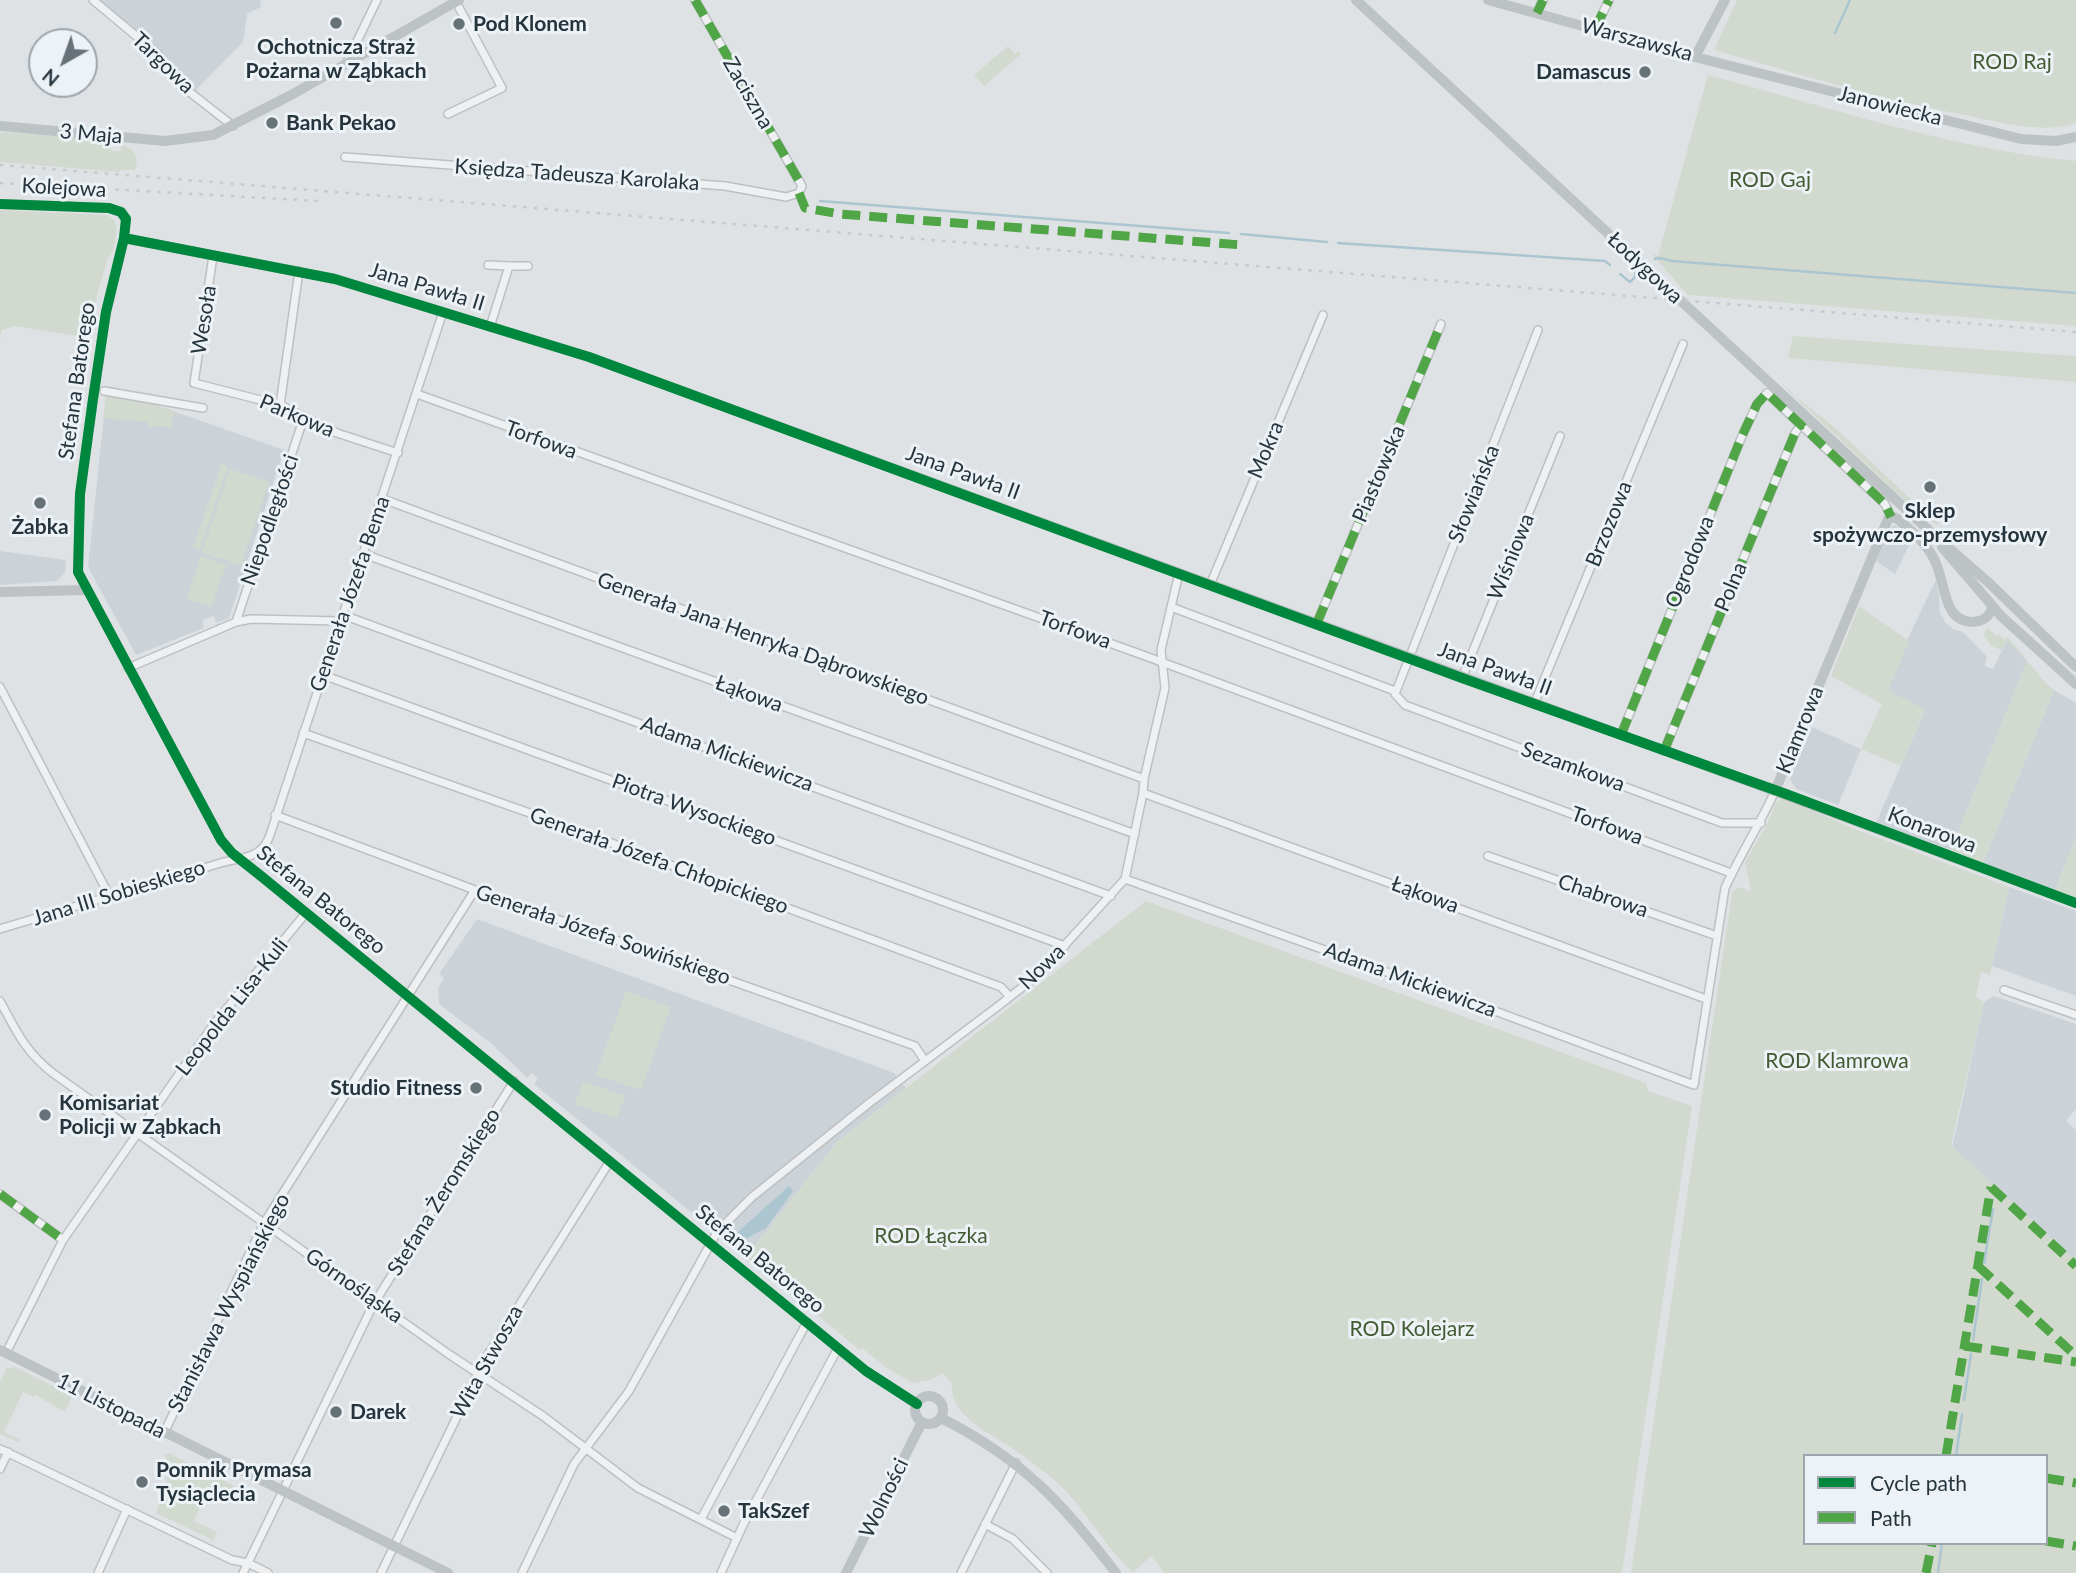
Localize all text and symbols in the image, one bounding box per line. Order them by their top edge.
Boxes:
place label: Pod Klonem [473,11,587,37]
street label: Warszawska [1579,13,1695,67]
marker: Ochotnicza Straż Pożarna w Ząbkach [328,15,344,31]
marker: Pod Klonem [451,16,467,32]
street label: Targowa [126,27,200,99]
north arrow [28,28,98,98]
place label: Ochotnicza Straż Pożarna w Ząbkach [245,34,427,84]
park label: ROD Raj [1972,49,2052,75]
street label: Zaciszna [717,53,779,133]
place label: Damascus [1536,59,1631,85]
text: N [37,64,63,91]
marker: Damascus [1637,64,1653,80]
street label: Janowiecka [1835,81,1945,131]
place label: Bank Pekao [286,110,396,136]
marker: Bank Pekao [264,115,280,131]
street label: 3 Maja [59,119,123,149]
street label: Księdza Tadeusza Karolaka [454,154,700,196]
park label: ROD Gaj [1729,167,1811,193]
street label: Kolejowa [21,173,107,203]
street label: Łodygowa [1602,227,1688,309]
street label: Jana Pawła II [366,257,488,317]
street label: Wesoła [186,284,222,356]
street label: Stefana Batorego [53,301,101,461]
street label: Parkowa [256,389,338,443]
street label: Torfowa [501,415,581,465]
street label: Mokra [1243,418,1289,482]
street label: Piastowska [1347,422,1411,526]
street label: Jana Pawła II [902,441,1024,505]
street label: Słowiańska [1443,441,1505,547]
street label: Niepodległości [236,451,304,589]
street label: Brzozowa [1580,478,1638,570]
marker: Sklep spożywczo-przemysłowy [1922,479,1938,495]
street label: Generała Józefa Bema [305,493,395,695]
marker: Żabka [32,495,48,511]
place label: Sklep spożywczo-przemysłowy [1813,498,2047,548]
street label: Wiśniowa [1482,510,1540,604]
street label: Ogrodowa [1660,512,1720,612]
place label: Żabka [11,514,69,540]
street label: Polna [1709,559,1753,615]
street label: Generała Jana Henryka Dąbrowskiego [594,567,932,711]
street label: Torfowa [1035,605,1115,655]
street label: Jana Pawła II [1434,637,1556,701]
street label: Łąkowa [712,670,786,718]
street label: Klamrowa [1771,682,1829,778]
street label: Adama Mickiewicza [637,711,817,797]
street label: Sezamkowa [1518,737,1628,797]
street label: Piotra Wysockiego [609,769,779,851]
street label: Torfowa [1567,801,1647,851]
street label: Generała Józefa Chłopickiego [526,802,792,920]
street label: Konarowa [1884,802,1980,858]
street label: Stefana Batorego [251,840,391,960]
street label: Jana III Sobieskiego [30,855,208,931]
street label: Chabrowa [1555,869,1651,923]
street label: Łąkowa [1388,871,1462,919]
street label: Generała Józefa Sowińskiego [472,879,734,991]
street label: Leopolda Lisa-Kuli [171,933,293,1081]
street label: Adama Mickiewicza [1320,937,1500,1023]
street label: Nowa [1014,939,1070,995]
park label: ROD Klamrowa [1765,1048,1909,1074]
place label: Studio Fitness [330,1075,462,1101]
marker: Studio Fitness [468,1080,484,1096]
place label: Komisariat Policji w Ząbkach [59,1090,221,1140]
street label: Stefana Żeromskiego [382,1104,506,1280]
marker: Komisariat Policji w Ząbkach [37,1107,53,1123]
street label: Stanisława Wyspiańskiego [163,1189,295,1417]
street label: Stefana Batorego [690,1199,830,1319]
park label: ROD Łączka [874,1223,988,1249]
street label: Górnośląska [300,1243,408,1329]
street label: Wita Stwosza [445,1301,529,1423]
park label: ROD Kolejarz [1350,1316,1474,1342]
street label: 11 Listopada [53,1368,169,1444]
place label: Darek [350,1399,406,1425]
marker: Darek [328,1404,344,1420]
street label: Wolności [854,1454,914,1542]
legend [1803,1454,2048,1545]
place label: Pomnik Prymasa Tysiąclecia [156,1457,312,1507]
text: Cycle path [1870,1470,1967,1495]
marker: Pomnik Prymasa Tysiąclecia [134,1474,150,1490]
place label: TakSzef [738,1498,809,1524]
marker: TakSzef [716,1503,732,1519]
text: Path [1870,1505,1912,1530]

